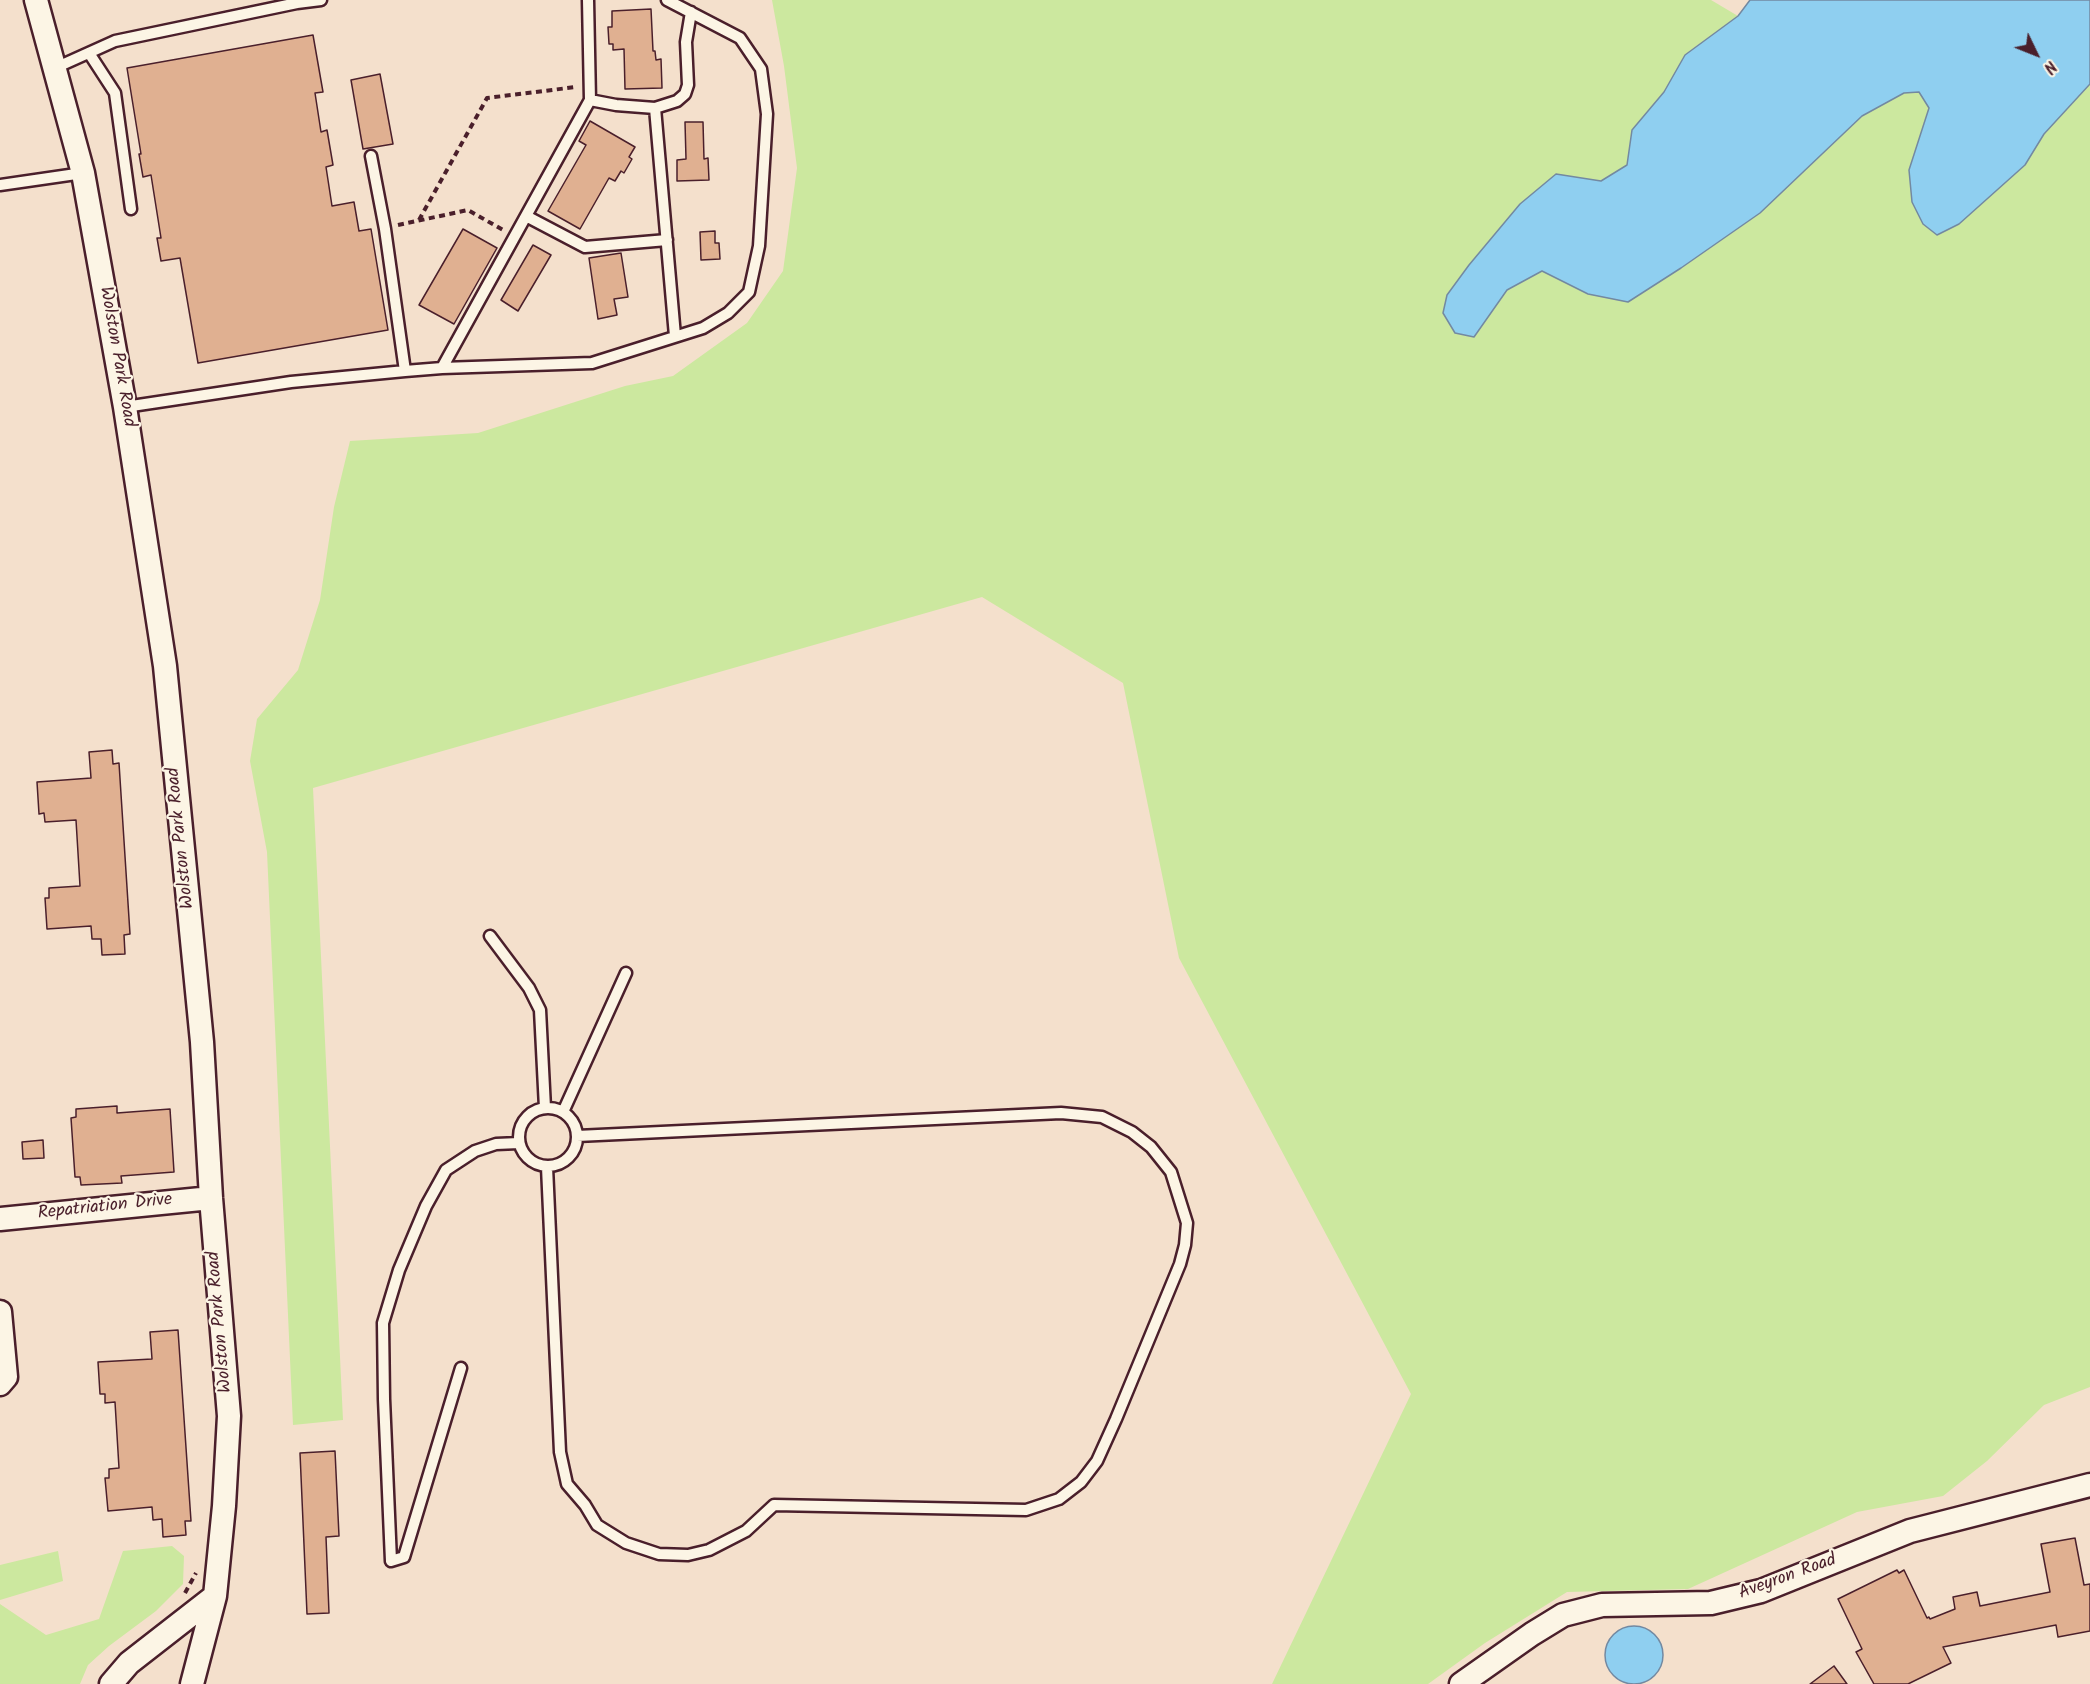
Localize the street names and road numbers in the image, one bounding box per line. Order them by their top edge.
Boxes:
street label: Wolston Park Road [93,285,139,429]
street label: Wolston Park Road [164,766,200,910]
street label: Repatriation Drive [37,1190,173,1226]
street label: Wolston Park Road [204,1250,238,1394]
street label: Aveyron Road [1736,1550,1840,1606]

